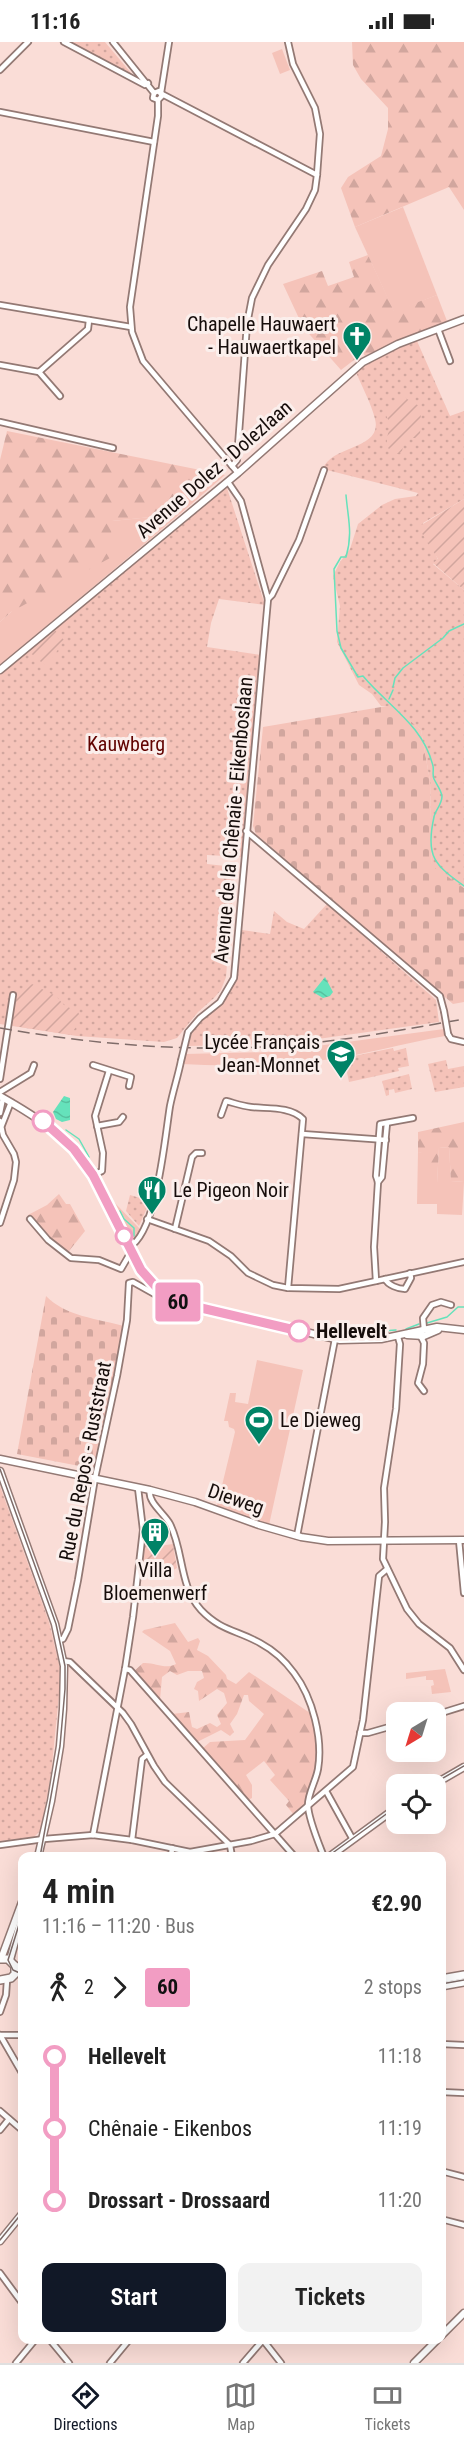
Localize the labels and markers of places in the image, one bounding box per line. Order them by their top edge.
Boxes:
place label: Chapelle Hauwaert - Hauwaertkapel [187,312,336,359]
church icon: Chapelle Hauwaert - Hauwaertkapel [341,320,373,362]
place label: Lycée Français Jean-Monnet [204,1030,320,1077]
school or university icon: Lycée Français Jean-Monnet [325,1038,357,1080]
unlabelled marker [32,1110,54,1132]
restaurant icon: Le Pigeon Noir [136,1174,168,1216]
place label: Le Pigeon Noir [173,1178,289,1202]
unlabelled marker [115,1227,133,1245]
place label: Hellevelt [316,1319,387,1343]
marker: Hellevelt [288,1320,310,1342]
sports icon: Le Dieweg [243,1404,275,1446]
place label: Le Dieweg [280,1408,361,1432]
building icon: Villa Bloemenwerf [139,1516,171,1558]
place label: Villa Bloemenwerf [103,1558,208,1605]

